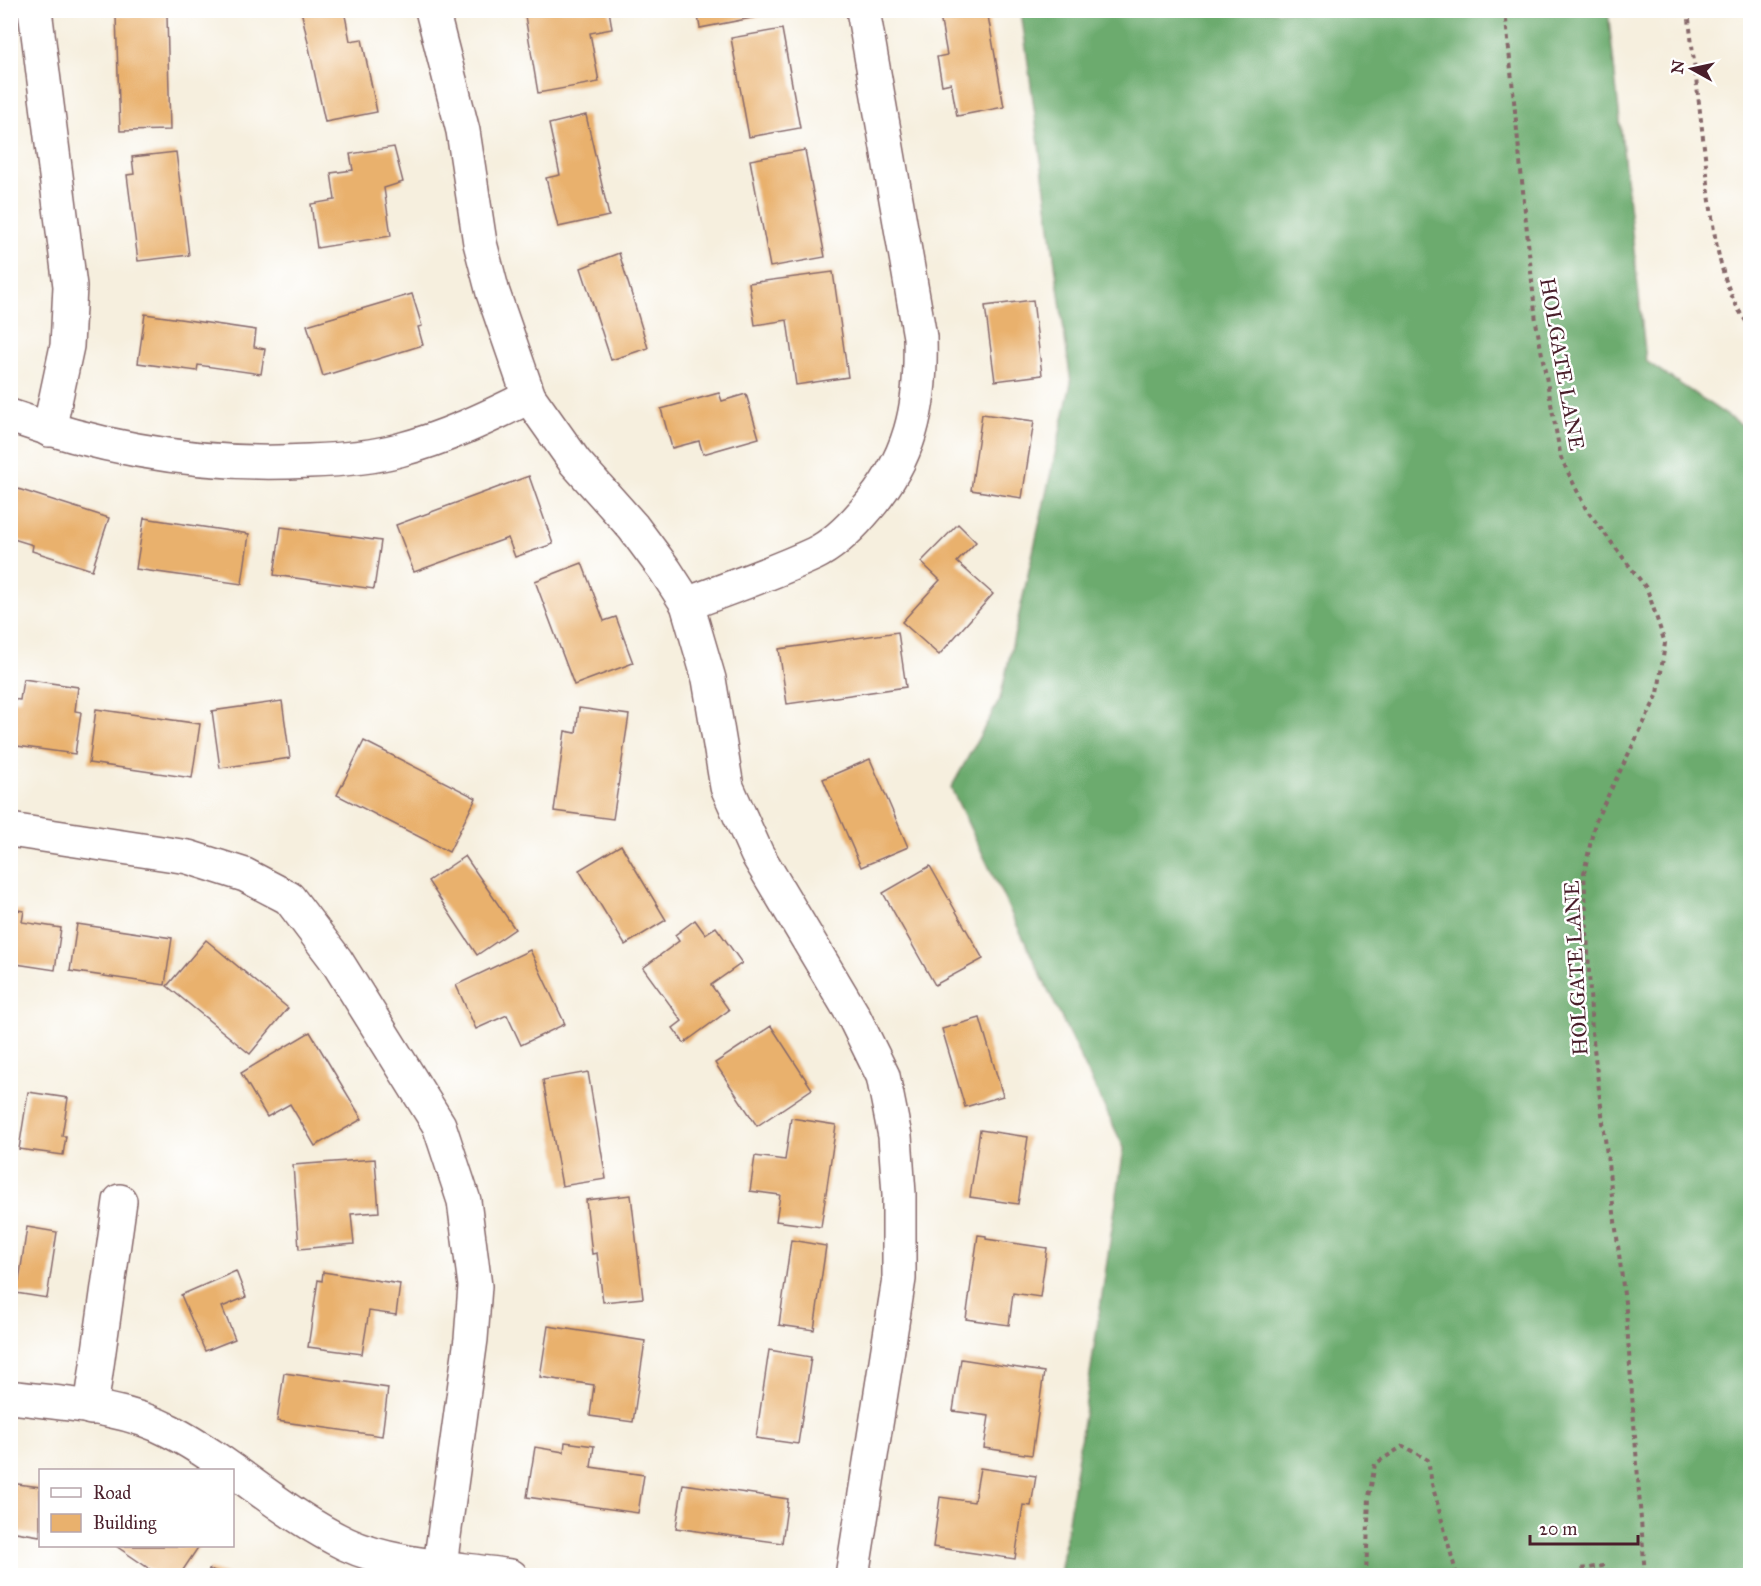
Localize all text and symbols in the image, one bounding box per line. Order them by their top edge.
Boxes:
north arrow [1662,39,1722,99]
text: N [1667,59,1688,75]
street label: HOLGATE LANE [1534,275,1590,453]
street label: HOLGATE LANE [1558,880,1594,1056]
legend [39,1469,234,1547]
text: Road [93,1482,131,1504]
scale bar [1530,1508,1638,1546]
text: Building [93,1512,157,1535]
text: 20 m [1539,1518,1577,1540]

